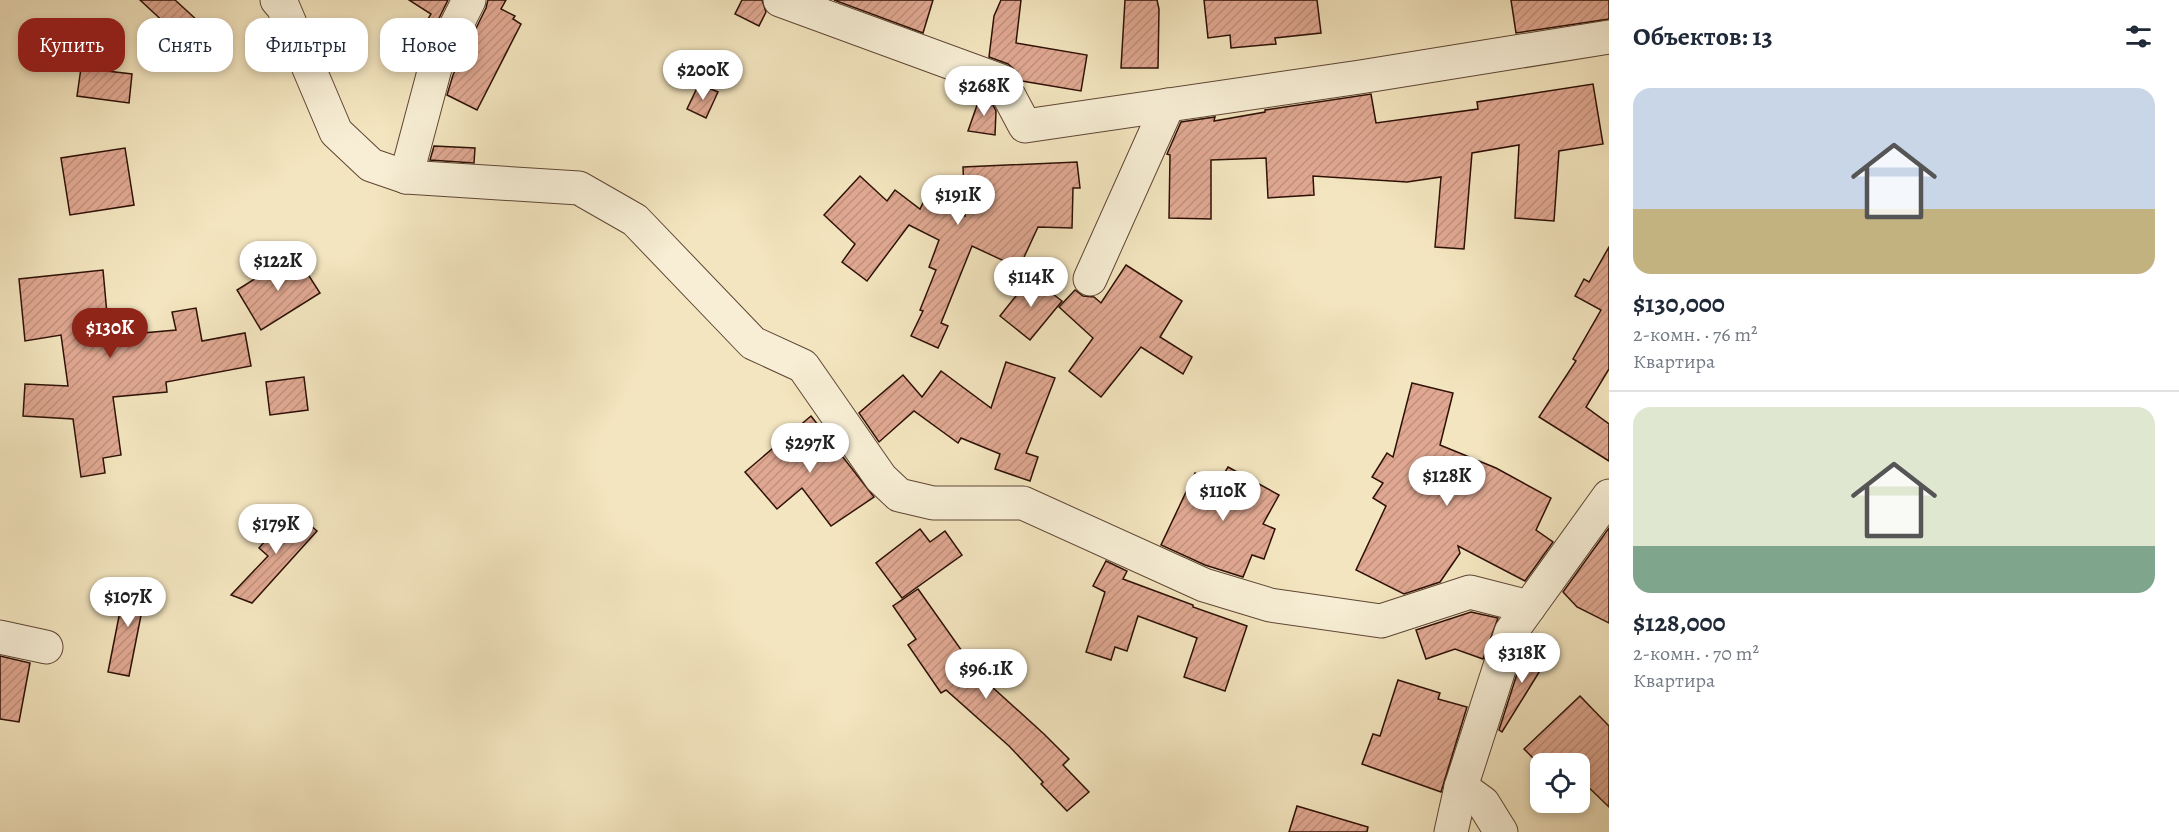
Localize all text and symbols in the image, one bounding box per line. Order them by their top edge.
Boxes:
chip: Купить [18,18,125,72]
chip: Снять [137,18,233,72]
chip: Фильтры [245,18,368,72]
chip: Новое [380,18,478,72]
text: Объектов: 13 [1633,19,1773,54]
icon: filters [2122,20,2155,53]
pin: $200K [661,50,745,101]
text: $200K [677,56,729,83]
pin: $268K [942,66,1026,117]
text: $268K [958,72,1010,99]
icon: home [1840,127,1948,235]
pin: $191K [916,175,1000,226]
text: $191K [935,181,981,208]
pin: $122K [236,241,320,292]
text: $122K [254,247,302,274]
pin: $114K [989,257,1073,308]
text: $114K [1008,263,1054,290]
text: $130,000 [1633,286,1725,321]
pin: $130K [68,308,152,359]
text: $130K [86,314,134,341]
text: 2-комн. · 76 m² [1633,321,1758,348]
text: Квартира [1633,348,1715,375]
pin: $297K [768,423,852,474]
text: $297K [785,429,835,456]
icon: home [1840,446,1948,554]
pin: $128K [1405,456,1489,507]
text: $128K [1423,462,1471,489]
pin: $110K [1181,471,1265,522]
text: $110K [1200,477,1246,504]
pin: $179K [234,504,318,555]
text: $179K [252,510,300,537]
pin: $107K [86,577,170,628]
text: $107K [104,583,152,610]
text: $128,000 [1633,605,1726,640]
pin: $318K [1480,633,1564,684]
text: $318K [1498,639,1546,666]
text: 2-комн. · 70 m² [1633,640,1759,667]
pin: $96.1K [937,649,1035,700]
text: $96.1K [959,655,1013,682]
text: Квартира [1633,667,1715,694]
map controls [1530,753,1590,813]
button: locate [1530,753,1590,813]

